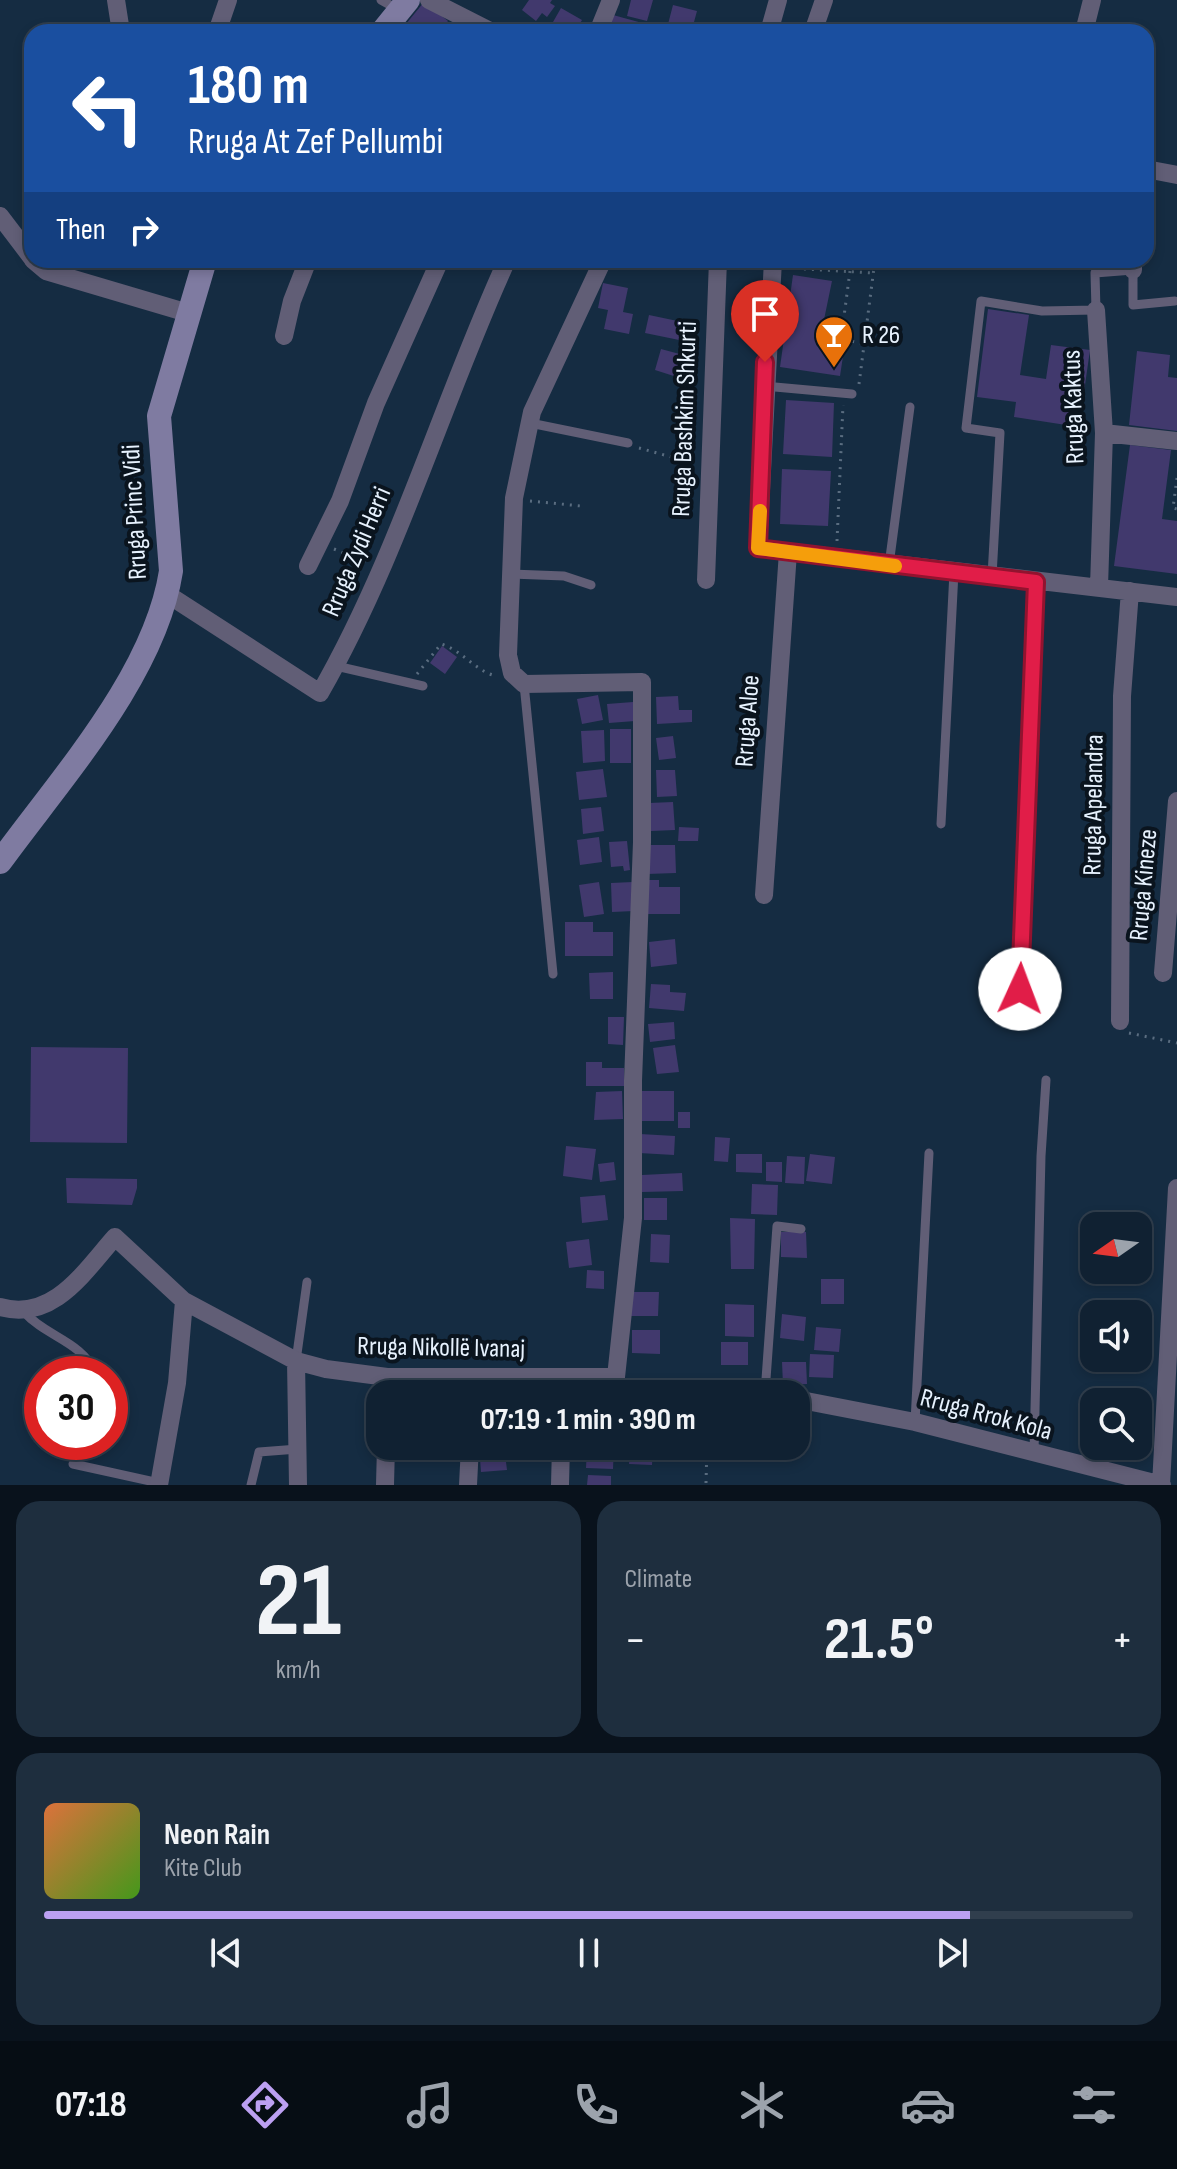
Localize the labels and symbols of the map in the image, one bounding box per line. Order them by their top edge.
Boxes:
pin [731,280,799,362]
bar icon: R 26 [813,314,855,369]
place label: R 26 [862,320,900,351]
street label: Rruga Bashkim Shkurti [666,321,704,517]
street label: Rruga Kaktus [1057,349,1091,465]
street label: Rruga Princ Vidi [116,443,154,581]
street label: Rruga Zydi Herri [316,482,398,622]
street label: Rruga Aloe [729,674,767,768]
street label: Rruga Apelandra [1077,734,1111,876]
street label: Rruga Kineze [1124,828,1164,942]
position arrow [978,947,1062,1031]
north arrow [1080,1212,1152,1284]
street label: Rruga Nikollë Ivanaj [357,1331,525,1365]
speed limit sign: 30 [24,1356,128,1460]
street label: Rruga Rrok Kola [917,1383,1055,1447]

